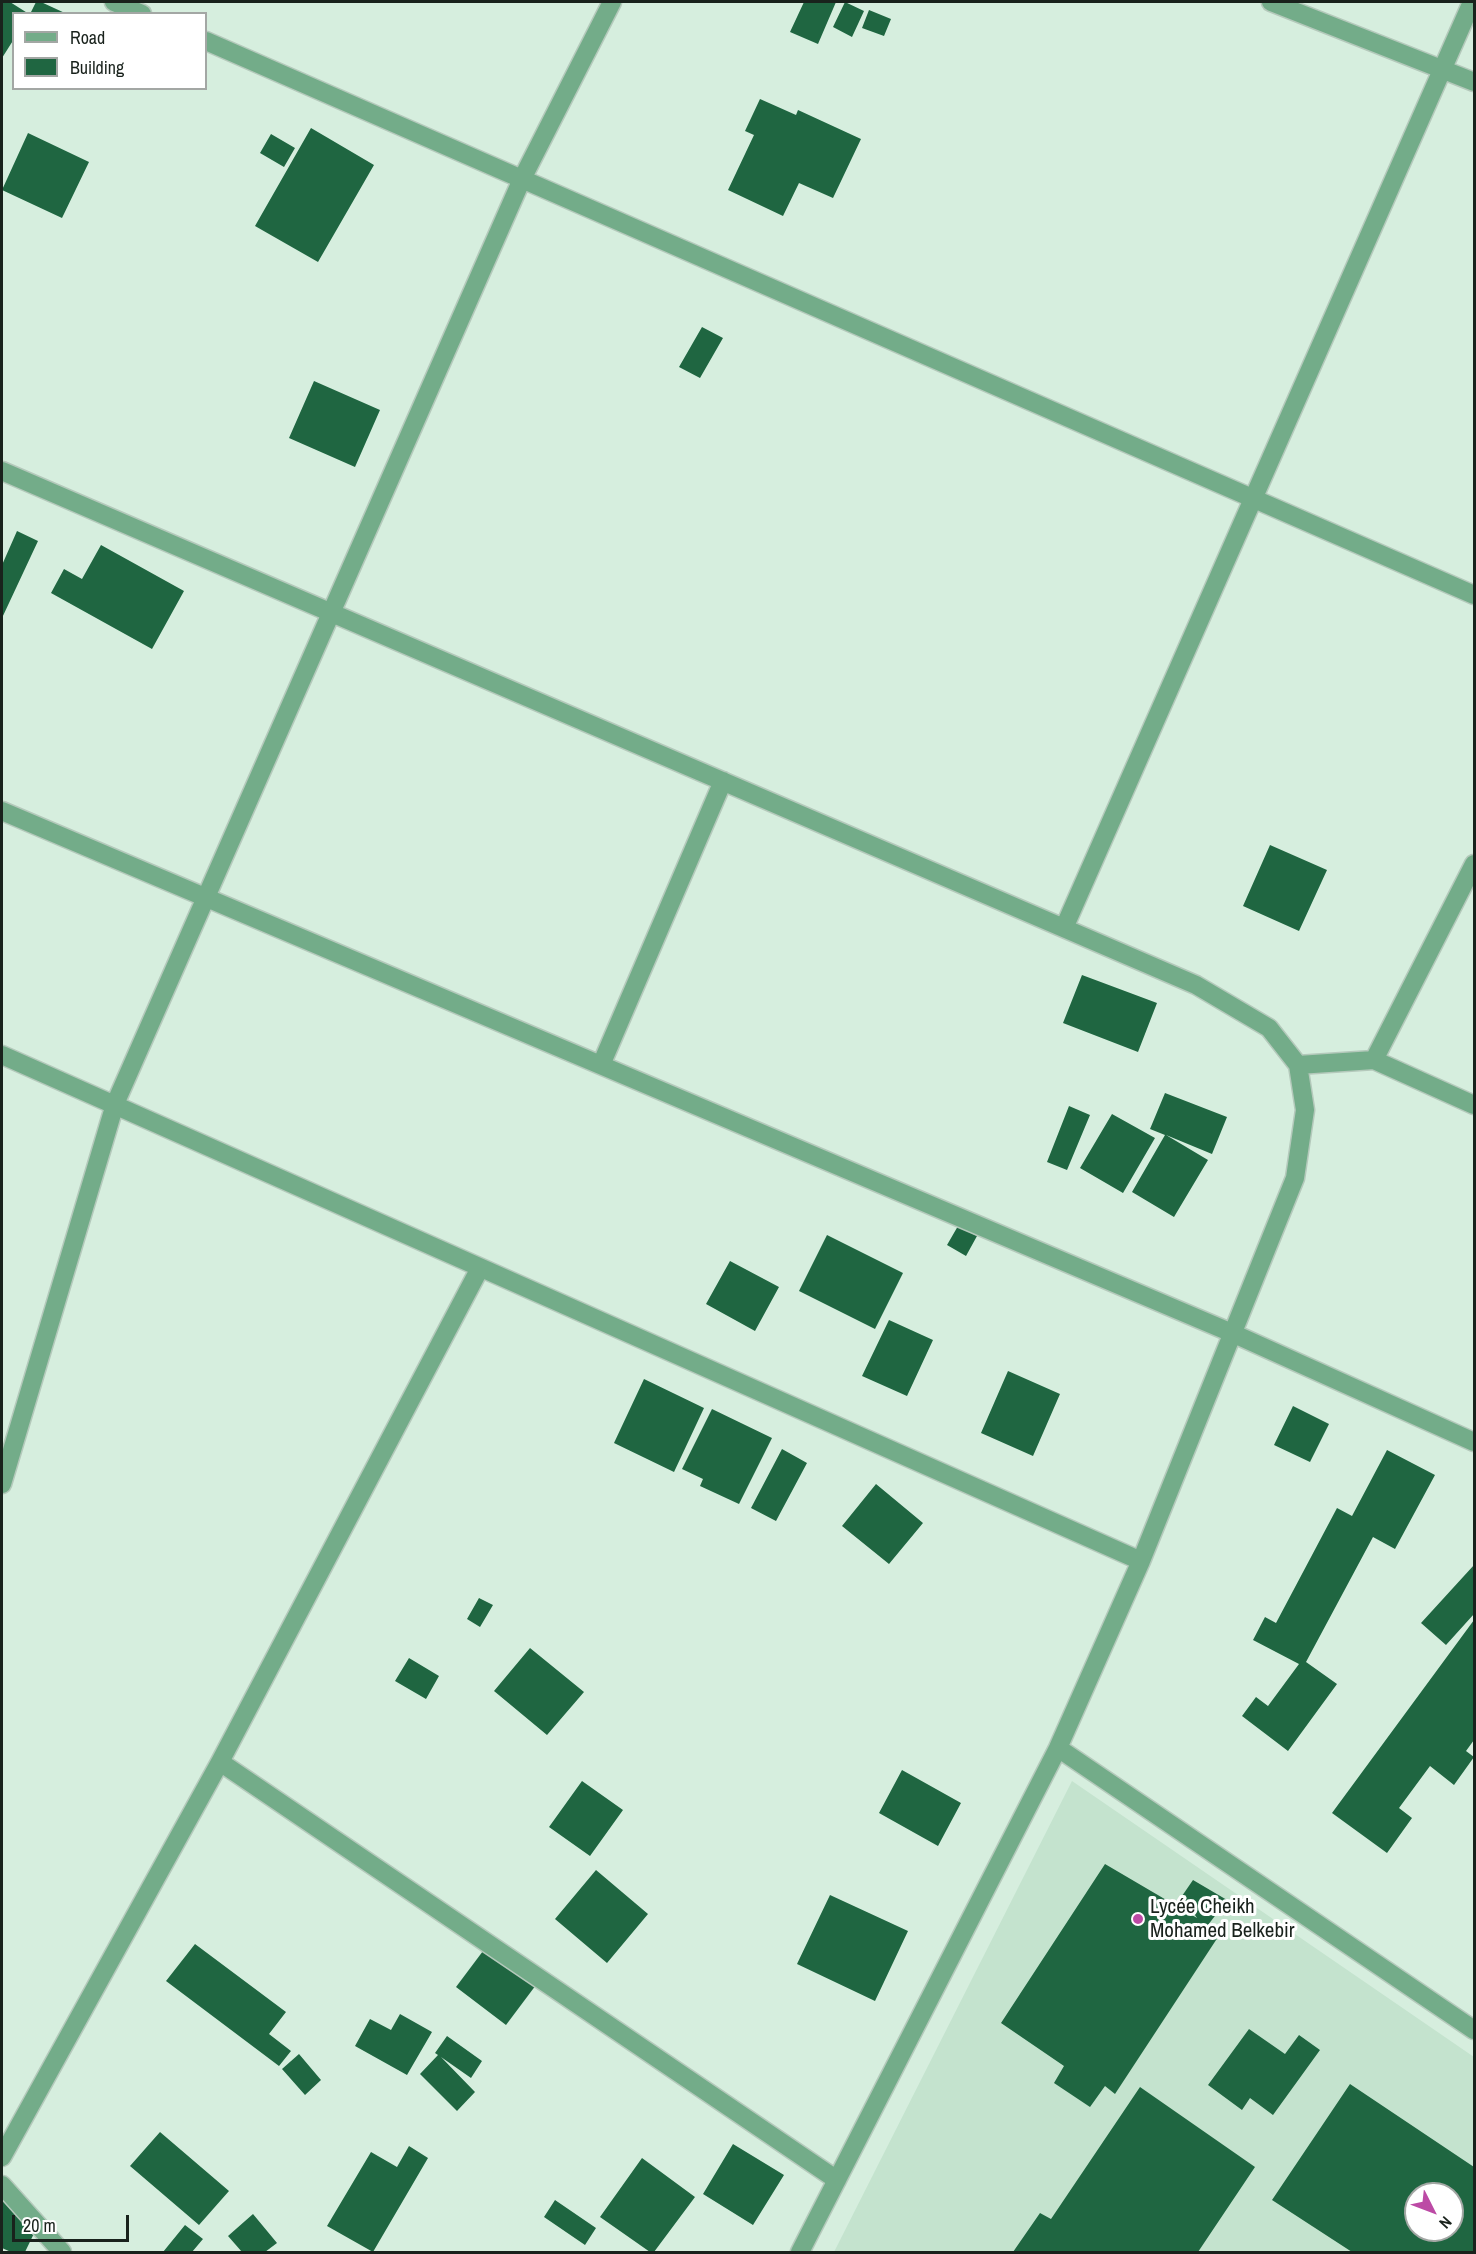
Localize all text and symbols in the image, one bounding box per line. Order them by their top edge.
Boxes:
legend [12,12,207,90]
text: Road [70,25,105,50]
text: Building [70,55,124,80]
place label: Lycée Cheikh Mohamed Belkebir [1150,1894,1295,1944]
marker: Lycée Cheikh Mohamed Belkebir [1131,1912,1145,1926]
north arrow [1404,2182,1464,2242]
scale bar [15,2203,132,2241]
text: N [1435,2212,1457,2234]
text: 20 m [23,2213,56,2238]

